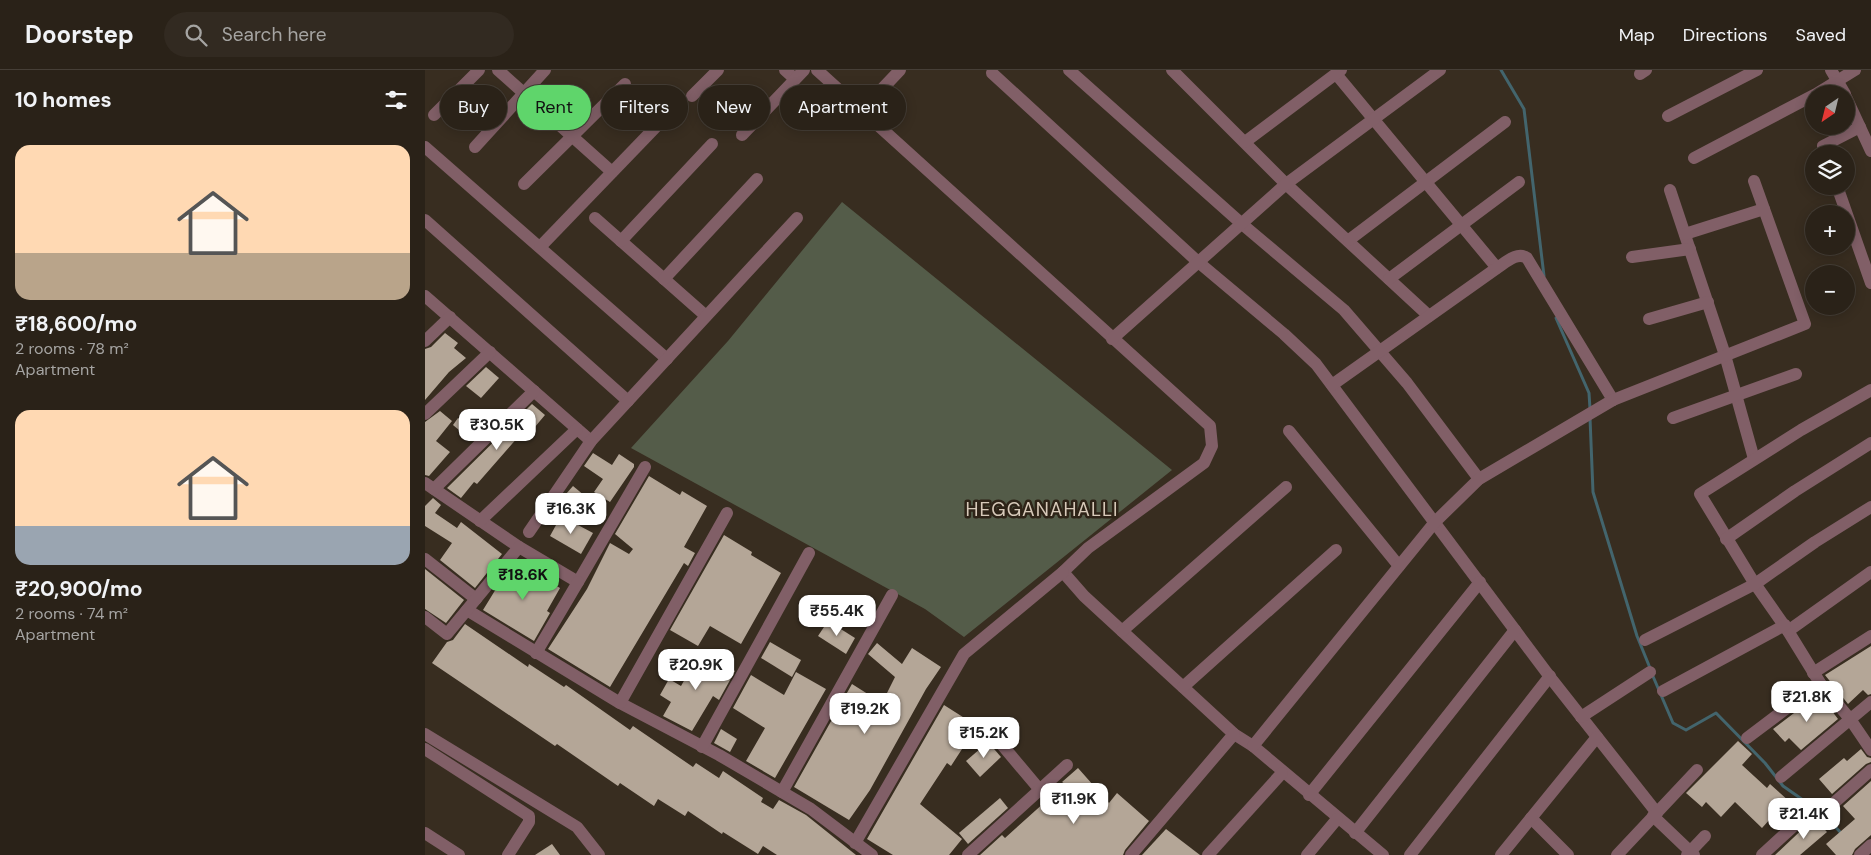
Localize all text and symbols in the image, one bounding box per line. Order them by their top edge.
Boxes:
search box [164,12,514,57]
text: Doorstep [25,19,134,50]
icon: search [182,21,210,49]
text: Search here [222,22,327,47]
text: Map [1619,23,1655,47]
text: Directions [1683,23,1768,47]
text: Saved [1796,23,1846,47]
chip: Buy [440,85,507,130]
chip: Rent [517,85,591,130]
chip: Filters [601,85,688,130]
chip: New [698,85,770,130]
chip: Apartment [780,85,906,130]
north arrow [1805,85,1855,135]
map controls [1805,85,1855,315]
text: 10 homes [15,86,112,114]
icon: filters [382,86,410,114]
button: layers [1805,145,1855,195]
icon: home [168,178,258,268]
button: + [1805,205,1855,255]
button: − [1805,265,1855,315]
text: ₹18,600/mo [15,310,137,338]
text: 2 rooms · 78 m² [15,338,129,359]
text: Apartment [15,359,95,380]
pin: ₹30.5K [456,408,538,451]
text: ₹30.5K [470,414,524,435]
icon: home [168,443,258,533]
pin: ₹16.3K [530,492,612,535]
district label: HEGGANAHALLI [966,497,1118,522]
text: ₹16.3K [546,498,596,519]
pin: ₹18.6K [482,558,564,601]
text: ₹18.6K [498,564,548,585]
text: ₹20,900/mo [15,575,142,603]
pin: ₹55.4K [796,594,878,637]
text: ₹55.4K [810,600,864,621]
text: 2 rooms · 74 m² [15,603,128,624]
text: Apartment [15,624,95,645]
pin: ₹20.9K [655,648,737,691]
text: ₹20.9K [669,654,723,675]
pin: ₹21.8K [1766,680,1848,723]
text: ₹21.8K [1782,686,1832,707]
pin: ₹19.2K [824,692,906,735]
text: ₹19.2K [840,698,890,719]
pin: ₹15.2K [943,716,1025,759]
text: ₹15.2K [959,722,1009,743]
pin: ₹11.9K [1033,782,1115,825]
text: ₹11.9K [1051,788,1097,809]
pin: ₹21.4K [1763,798,1845,840]
text: ₹21.4K [1779,803,1829,824]

